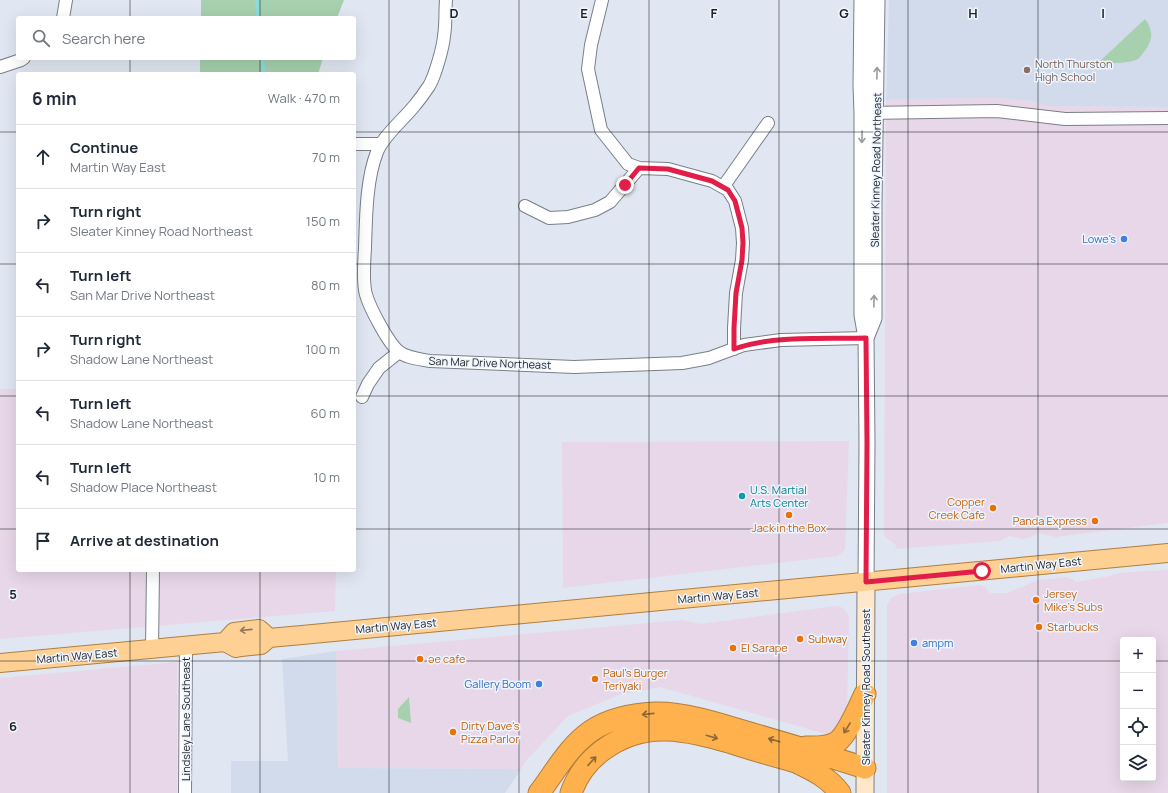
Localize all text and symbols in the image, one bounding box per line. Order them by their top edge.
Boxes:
text: D [449,4,459,22]
text: E [580,4,588,22]
text: F [711,4,718,22]
text: G [839,4,849,22]
text: H [968,4,978,22]
text: I [1101,4,1105,22]
search box [16,16,356,60]
icon: search [30,27,52,49]
text: Search here [62,28,145,49]
place label: North Thurston High School [1035,56,1113,84]
marker: North Thurston High School [1022,65,1032,75]
one-way arrow [873,67,881,80]
text: 6 min [32,87,77,110]
text: Walk · 470 m [268,89,340,107]
street label: Sleater Kinney Road Northeast [867,92,884,248]
one-way arrow [858,130,866,143]
text: Continue [70,137,138,158]
icon: ahead [32,146,54,168]
text: 70 m [312,148,340,166]
text: Martin Way East [70,158,166,176]
route end [616,176,634,194]
text: Turn right [70,201,141,222]
icon: right [32,210,54,232]
text: 150 m [306,212,340,230]
text: Sleater Kinney Road Northeast [70,222,253,240]
place label: Lowe's [1082,231,1116,246]
marker: Lowe's [1119,234,1129,244]
text: Turn left [70,265,132,286]
icon: left [32,274,54,296]
text: 80 m [311,276,340,294]
text: San Mar Drive Northeast [70,286,215,304]
one-way arrow [870,295,878,308]
text: Turn right [70,329,141,350]
icon: right [32,338,54,360]
text: 100 m [305,340,340,358]
text: Shadow Lane Northeast [70,350,213,368]
street label: San Mar Drive Northeast [428,353,552,372]
text: Turn left [70,393,132,414]
icon: left [32,402,54,424]
text: 60 m [310,404,340,422]
text: Shadow Lane Northeast [70,414,213,432]
text: Turn left [70,457,132,478]
icon: left [32,466,54,488]
text: 10 m [313,468,340,486]
text: Shadow Place Northeast [70,478,217,496]
place label: U.S. Martial Arts Center [750,482,809,510]
marker: U.S. Martial Arts Center [737,491,747,501]
place label: Copper Creek Cafe [929,494,986,522]
marker: Copper Creek Cafe [988,503,998,513]
marker: Jack in the Box [784,510,794,520]
place label: Panda Express [1013,513,1087,528]
marker: Panda Express [1090,516,1100,526]
place label: Jack in the Box [752,520,827,535]
icon: arrive [32,530,54,552]
text: Arrive at destination [70,530,219,551]
street label: Martin Way East [1000,553,1082,576]
route start [973,562,991,580]
street label: Martin Way East [677,584,759,607]
text: 5 [9,585,17,603]
place label: Jersey Mike's Subs [1044,586,1103,614]
marker: Jersey Mike's Subs [1031,595,1041,605]
street label: Sleater Kinney Road Southeast [858,609,873,765]
street label: Martin Way East [355,614,437,637]
place label: Starbucks [1047,619,1099,634]
marker: Starbucks [1034,622,1044,632]
one-way arrow [240,627,253,634]
place label: Subway [808,631,848,646]
marker: Subway [795,634,805,644]
place label: ampm [922,635,953,650]
map controls [1120,637,1156,781]
button: + [1120,637,1156,673]
marker: ampm [909,638,919,648]
place label: El Sarape [741,640,788,655]
marker: El Sarape [728,643,738,653]
street label: Martin Way East [36,644,118,667]
place label: əe cafe [428,651,466,666]
marker: əe cafe [415,654,425,664]
street label: Lindsley Lane Southeast [178,657,193,781]
place label: Paul's Burger Teriyaki [603,665,668,693]
button: − [1120,673,1156,709]
marker: Paul's Burger Teriyaki [590,674,600,684]
place label: Gallery Boom [465,676,531,691]
marker: Gallery Boom [534,679,544,689]
button: locate [1120,709,1156,745]
one-way arrow [642,710,655,717]
text: 6 [9,717,17,735]
place label: Dirty Dave's Pizza Parlor [461,718,520,746]
one-way arrow [843,722,851,733]
marker: Dirty Dave's Pizza Parlor [448,727,458,737]
one-way arrow [705,734,718,741]
one-way arrow [768,736,781,743]
button: layers [1120,745,1156,781]
one-way arrow [587,755,596,766]

